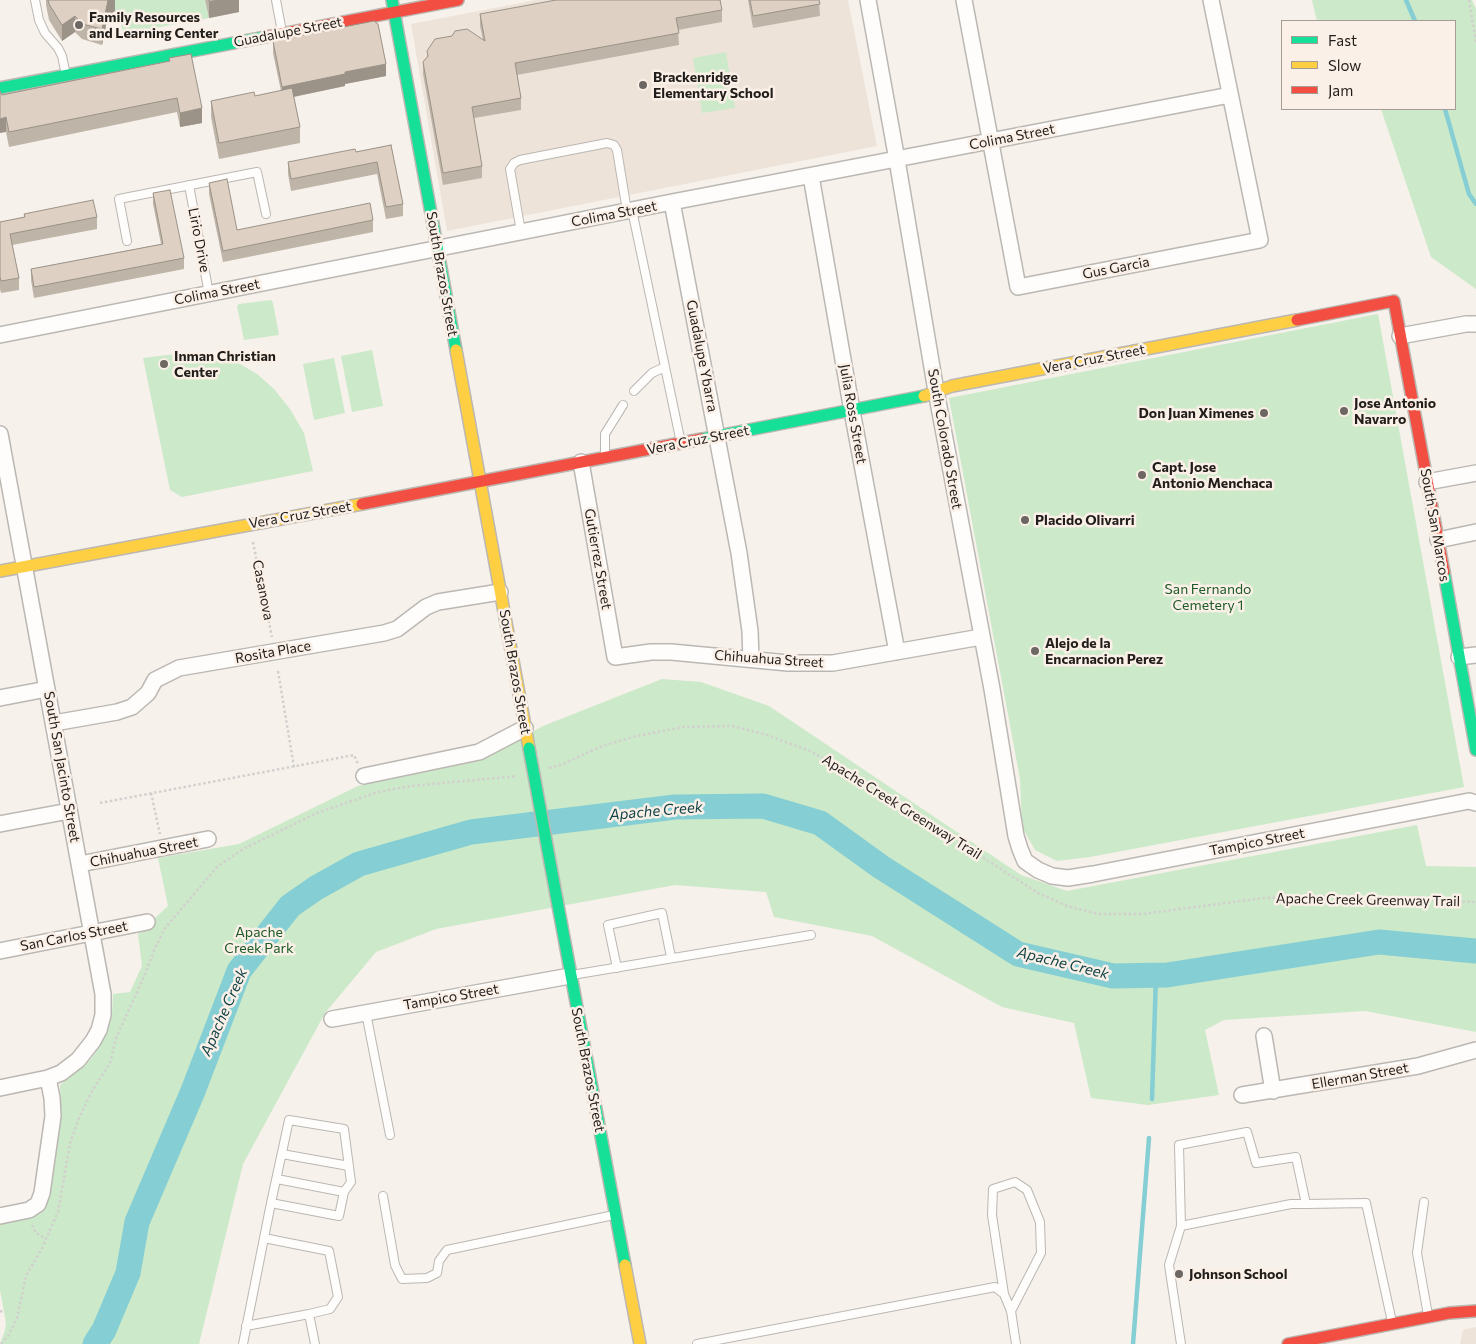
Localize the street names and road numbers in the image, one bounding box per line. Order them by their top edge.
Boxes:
street label: Guadalupe Street [232,13,344,51]
street label: Colima Street [968,120,1056,154]
street label: Colima Street [570,197,658,231]
street label: Lirio Drive [184,206,214,274]
street label: South Brazos Street [423,210,461,338]
street label: Gus Garcia [1081,253,1151,283]
street label: Colima Street [173,275,261,309]
street label: Guadalupe Ybarra [683,299,721,413]
street label: Vera Cruz Street [1042,341,1146,377]
street label: Julia Ross Street [836,363,870,465]
street label: South Colorado Street [924,368,966,510]
street label: Vera Cruz Street [646,422,750,458]
street label: South San Marcos [1417,467,1453,583]
street label: Vera Cruz Street [247,498,353,532]
street label: Gutierrez Street [581,507,615,611]
street label: Casanova [249,558,277,622]
street label: South Brazos Street [496,608,534,736]
street label: Rosita Place [234,637,312,667]
street label: Chihuahua Street [714,647,824,671]
street label: South San Jacinto Street [40,690,84,844]
street label: Apache Creek Greenway Trail [819,751,985,863]
street label: Tampico Street [1208,825,1306,859]
street label: Chihuahua Street [89,833,199,871]
street label: Apache Creek Greenway Trail [1276,890,1460,910]
street label: San Carlos Street [19,917,129,955]
street label: Tampico Street [402,980,500,1014]
street label: South Brazos Street [568,1006,608,1134]
street label: Ellerman Street [1310,1059,1410,1093]

